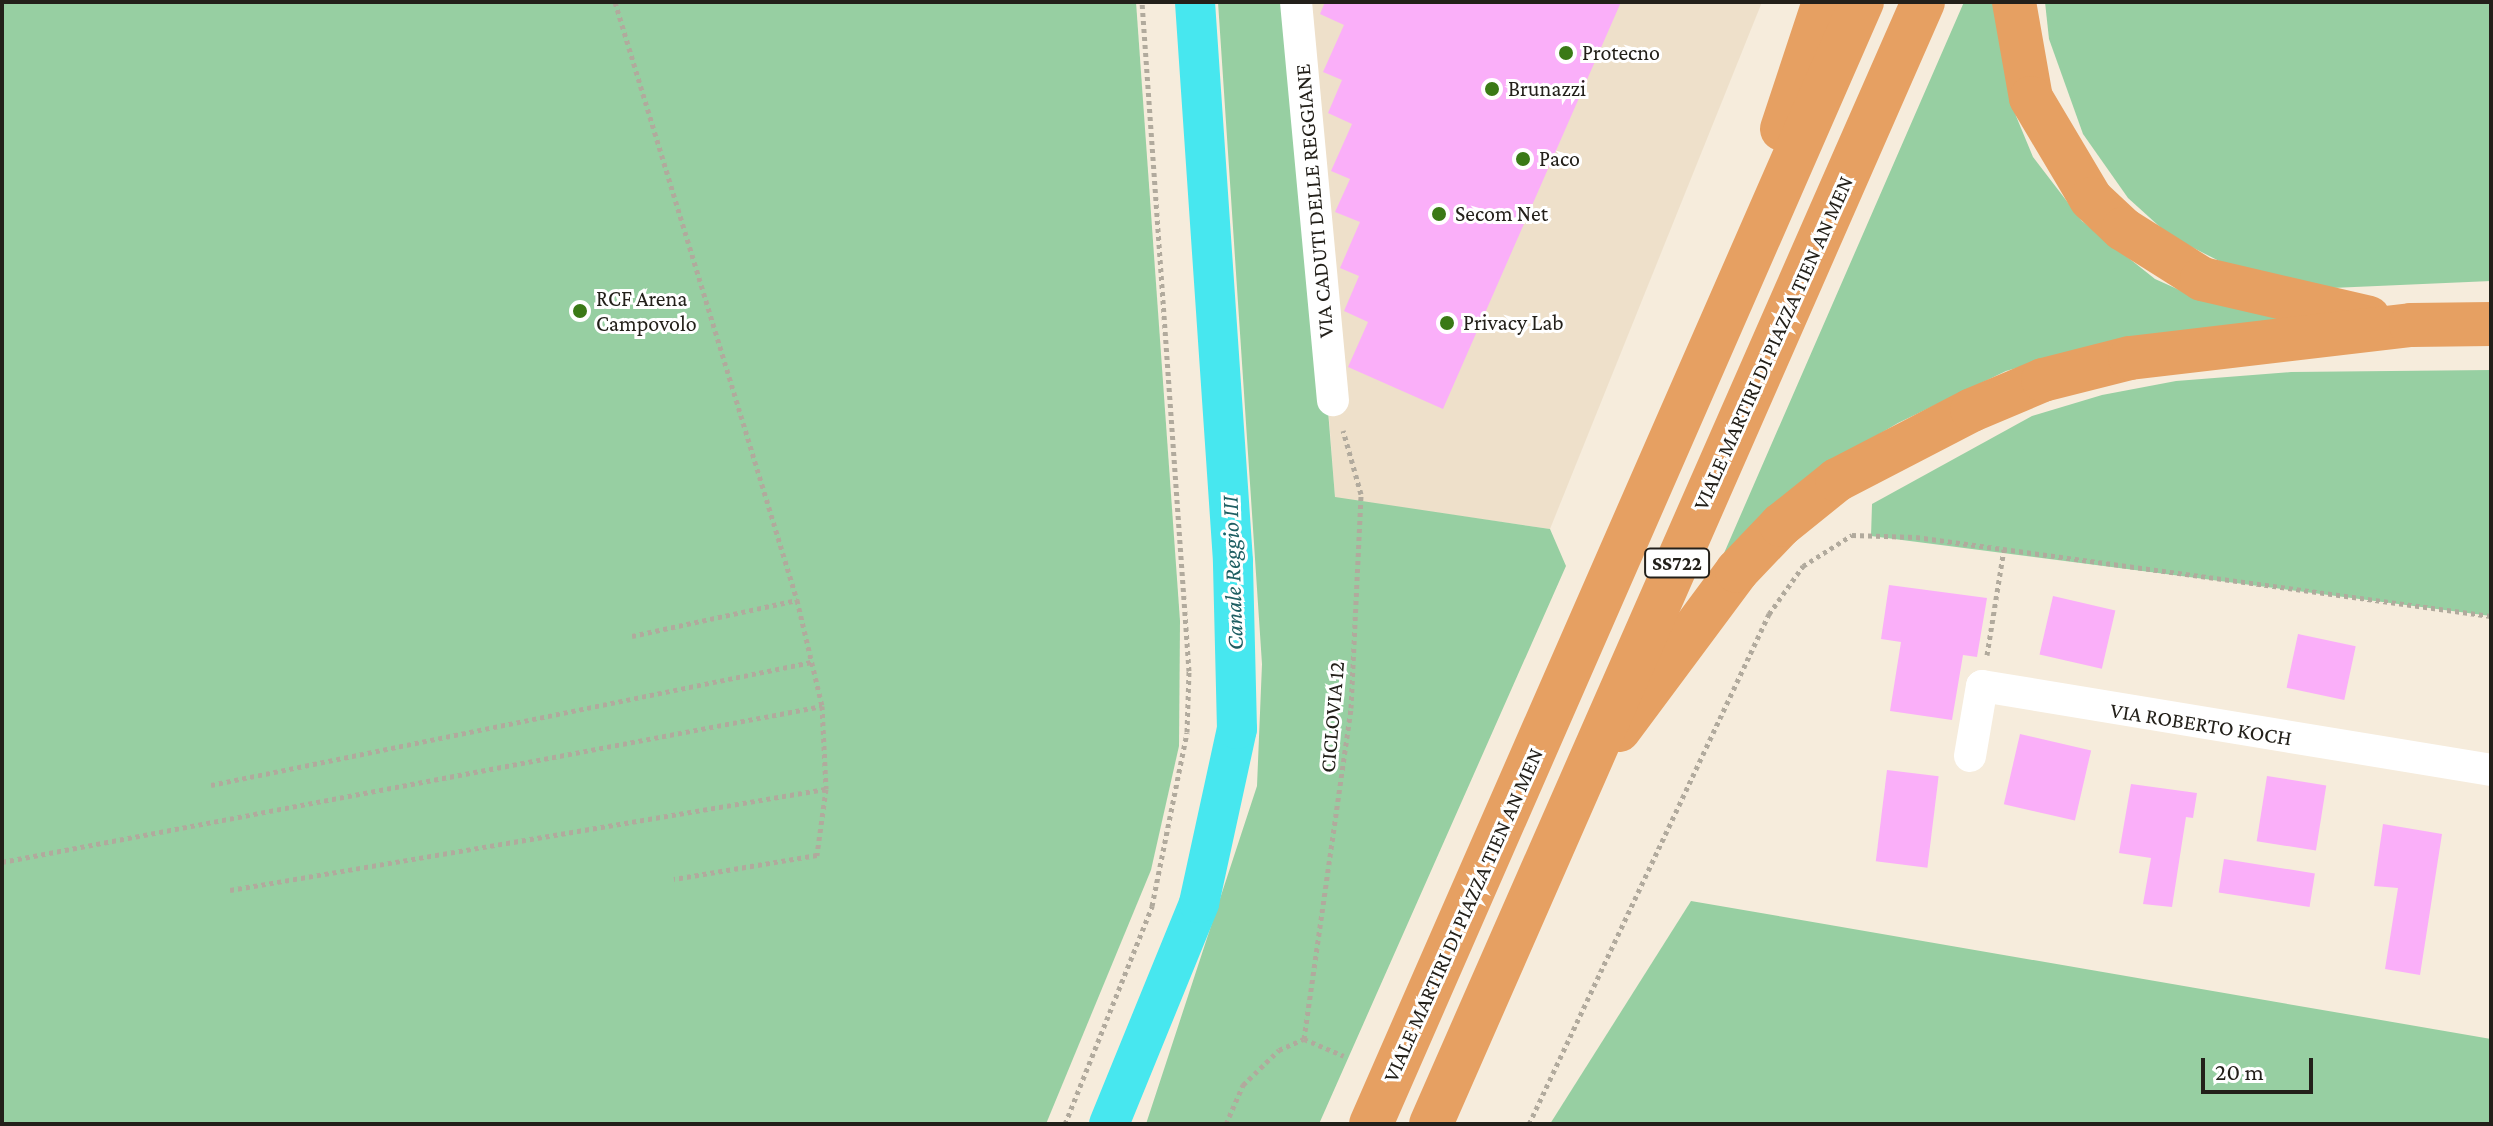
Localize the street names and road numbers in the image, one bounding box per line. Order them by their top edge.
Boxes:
street label: VIA CADUTI DELLE REGGIANE [1289,63,1339,339]
street label: VIALE MARTIRI DI PIAZZA TIEN AN MEN [1687,172,1859,514]
road number: SS722 [1643,547,1711,579]
street label: CICLOVIA 12 [1314,660,1350,774]
street label: VIA ROBERTO KOCH [2108,697,2294,751]
street label: VIALE MARTIRI DI PIAZZA TIEN AN MEN [1377,744,1549,1086]

